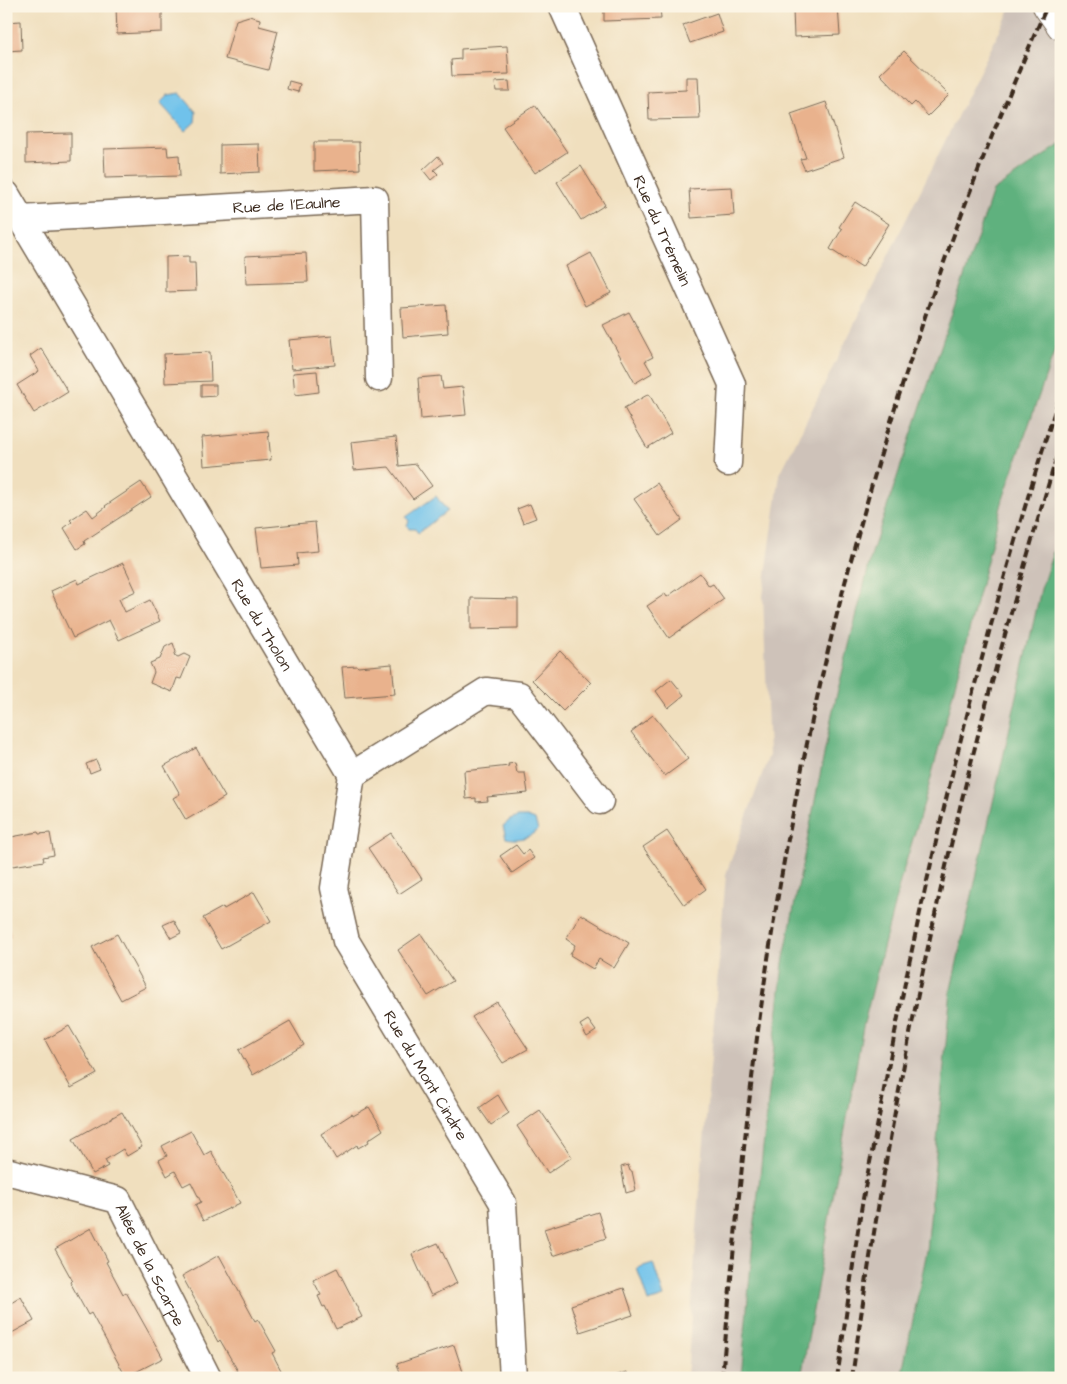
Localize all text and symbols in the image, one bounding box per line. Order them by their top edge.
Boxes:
street label: Rue du Trémelin [628,172,696,289]
street label: Rue de l'Eaulne [232,191,341,219]
street label: Rue du Tholon [225,575,297,675]
street label: Rue du Mont Cindre [378,1006,473,1145]
street label: Allée de la Scarpe [110,1200,190,1330]

